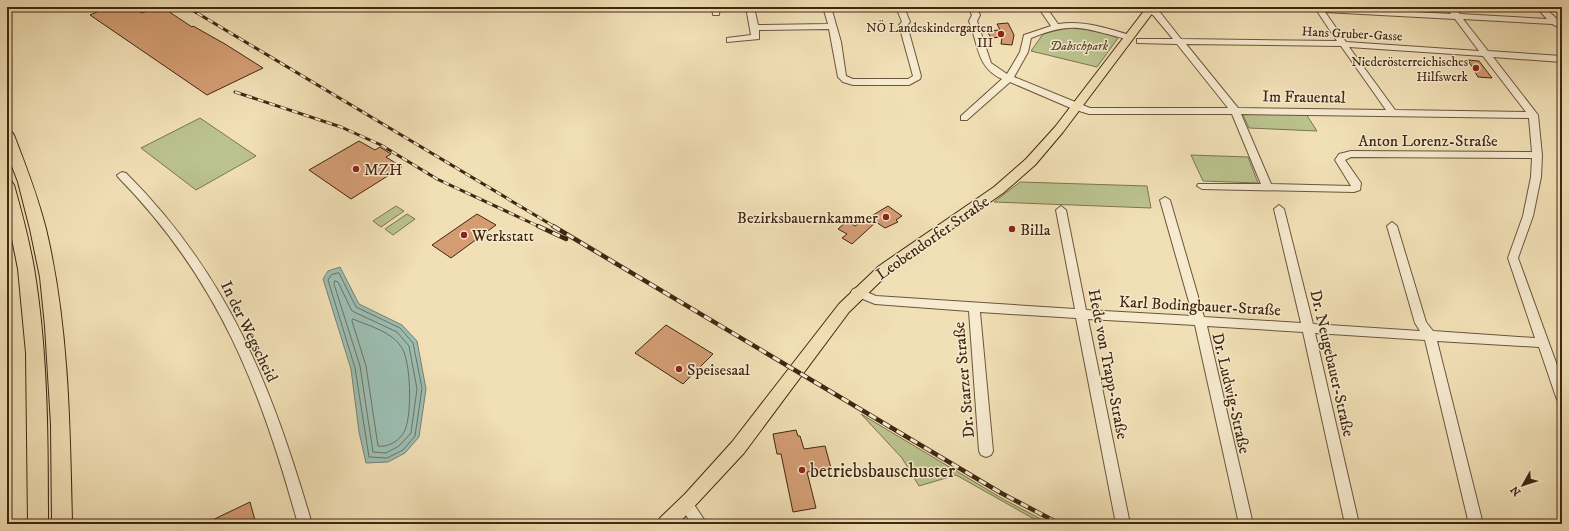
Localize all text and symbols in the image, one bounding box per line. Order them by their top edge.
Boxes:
place label: NÖ Landeskindergarten III [866,19,993,51]
street label: Hans Gruber-Gasse [1301,23,1403,45]
marker: NÖ Landeskindergarten III [996,29,1006,39]
park label: Dabschpark [1050,38,1109,54]
place label: Niederösterreichisches Hilfswerk [1351,54,1469,85]
marker: Niederösterreichisches Hilfswerk [1471,63,1481,73]
street label: Im Frauental [1262,86,1346,108]
street label: Anton Lorenz-Straße [1358,131,1498,151]
place label: MZH [364,160,402,180]
marker: MZH [351,164,361,174]
street label: Leobendorfer Straße [872,191,993,284]
place label: Bezirksbauernkammer [737,208,878,228]
marker: Bezirksbauernkammer [881,212,891,222]
place label: Billa [1020,220,1051,240]
marker: Billa [1007,224,1017,234]
place label: Werkstatt [471,226,534,246]
marker: Werkstatt [459,230,469,240]
street label: In der Wegscheid [216,278,282,385]
street label: Hede von Trapp-Straße [1084,287,1132,441]
street label: Dr. Neugebauer-Straße [1305,288,1359,439]
street label: Karl Bodingbauer-Straße [1119,292,1282,320]
street label: Dr. Starzer Straße [949,321,979,439]
street label: Dr. Ludwig-Straße [1207,331,1255,456]
place label: Speisesaal [687,360,750,380]
marker: Speisesaal [674,364,684,374]
place label: betriebsbauschuster [810,460,955,483]
marker: betriebsbauschuster [797,465,807,475]
north arrow [1503,465,1543,505]
text: N [1508,483,1524,499]

